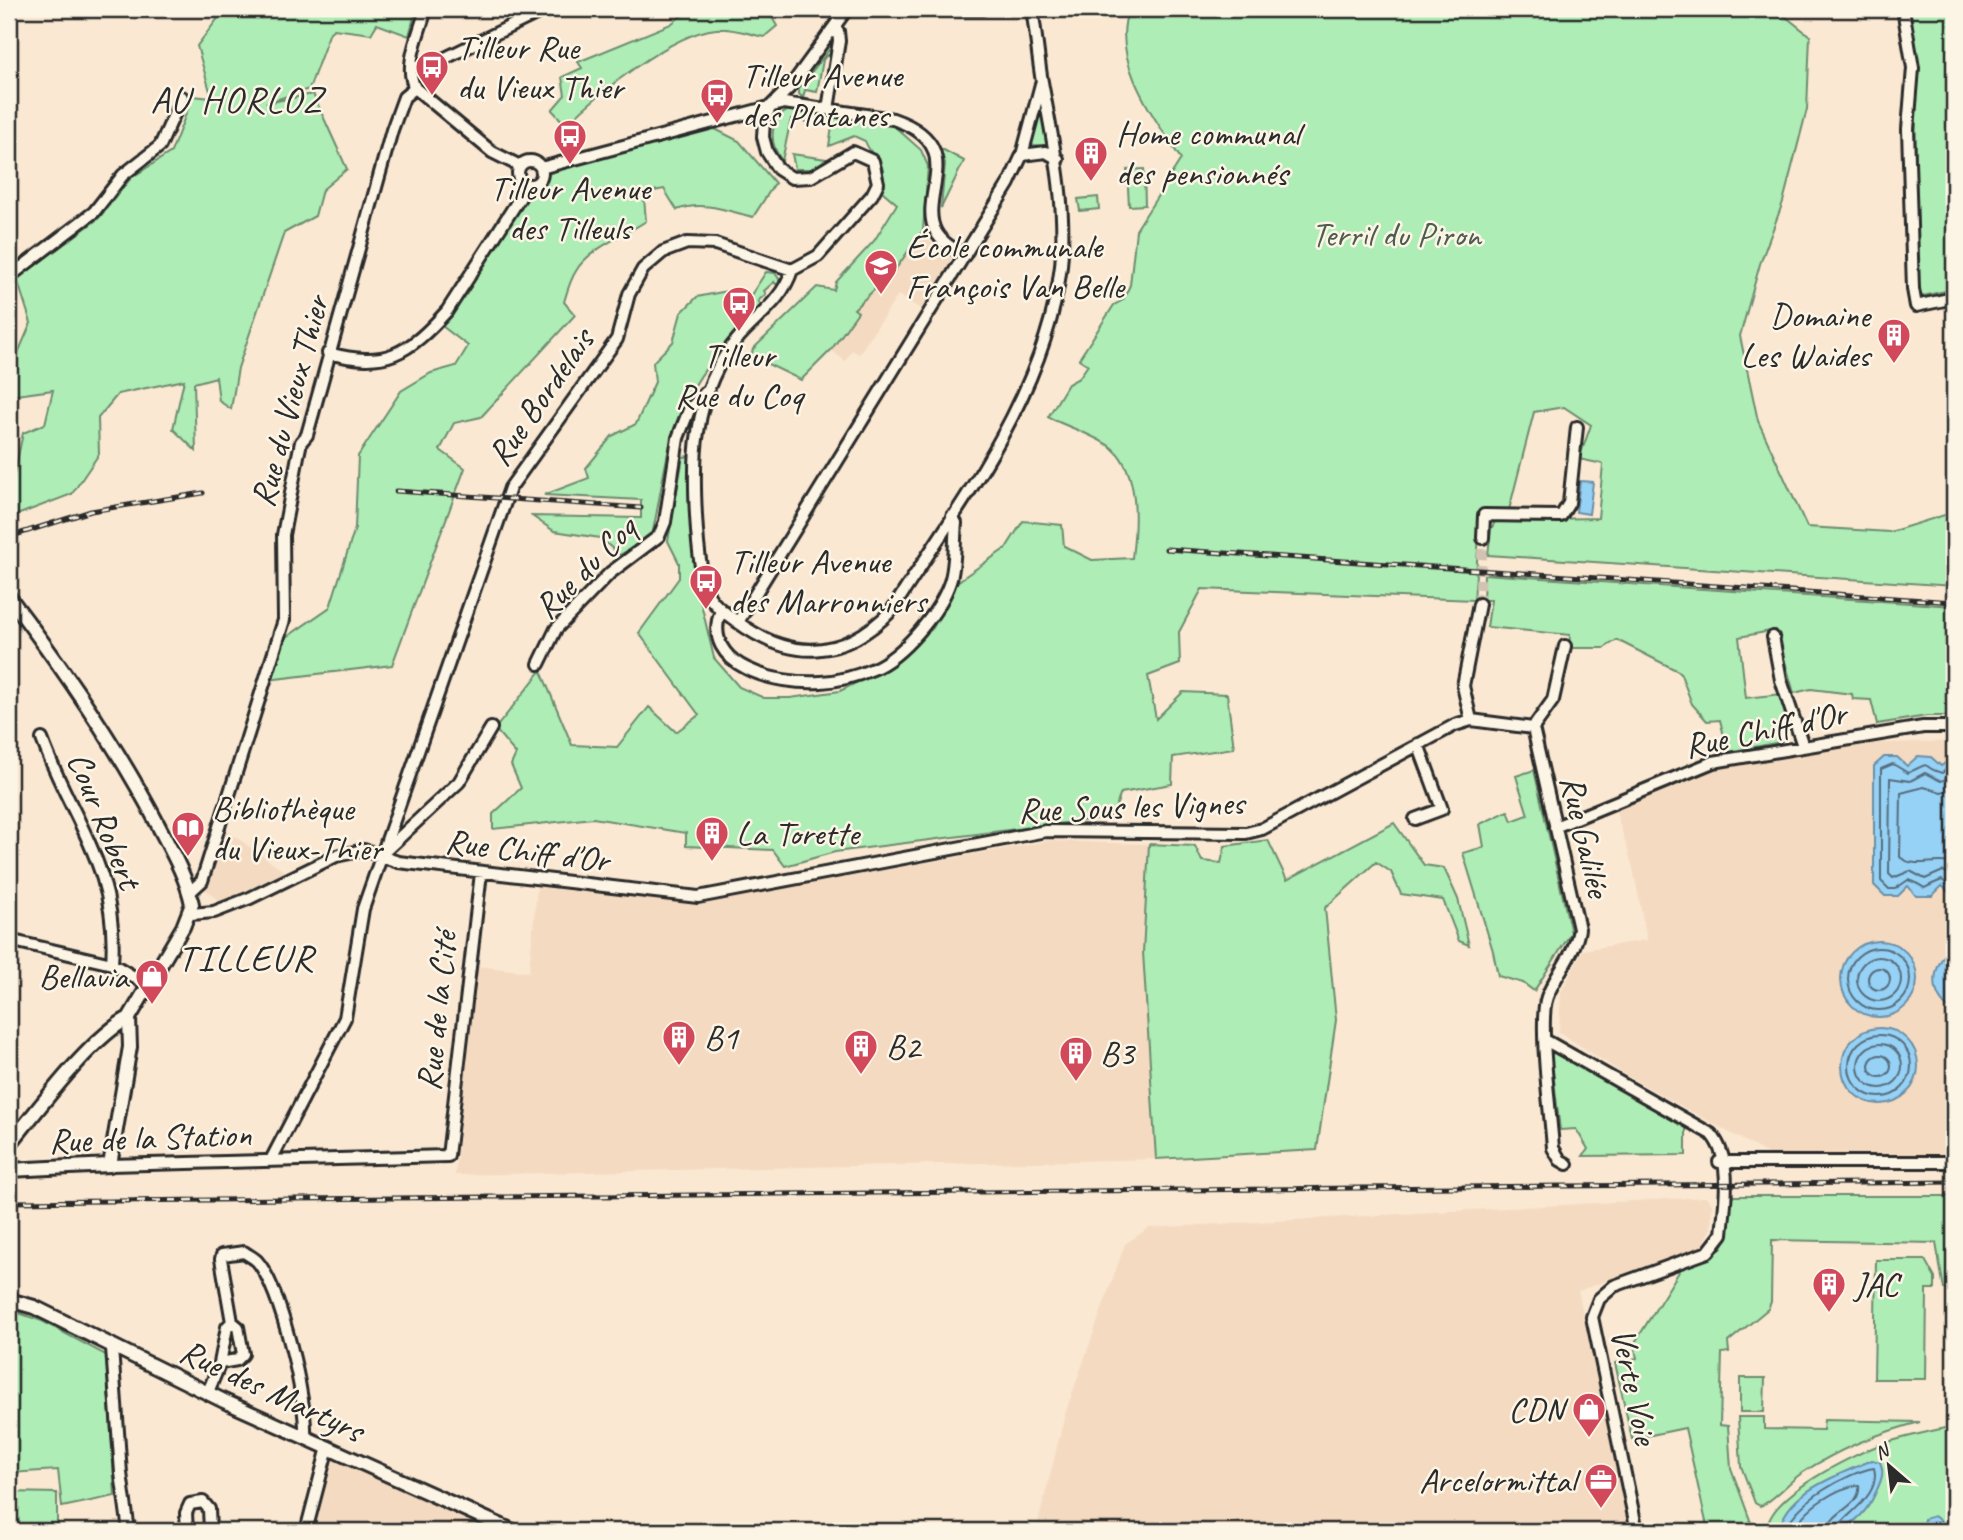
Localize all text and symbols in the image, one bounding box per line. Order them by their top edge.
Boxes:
place label: Tilleur Rue du Vieux Thier [457,25,626,110]
bus stop icon: Tilleur Rue du Vieux Thier [413,48,451,97]
place label: Tilleur Avenue des Platanes [742,53,905,138]
district label: AU HORLOZ [150,76,327,123]
bus stop icon: Tilleur Avenue des Platanes [698,76,736,125]
place label: Home communal des pensionnés [1116,111,1306,196]
bus stop icon: Tilleur Avenue des Tilleuls [551,117,589,166]
building icon: Home communal des pensionnés [1072,134,1110,183]
place label: Tilleur Avenue des Tilleuls [490,166,653,251]
park label: Terril du Piron [1311,212,1483,257]
place label: École communale François Van Belle [906,224,1127,309]
school or university icon: École communale François Van Belle [862,247,900,296]
bus stop icon: Tilleur Rue du Coq [720,284,758,333]
street label: Rue du Vieux Thier [240,288,340,512]
place label: Domaine Les Waides [1740,293,1873,378]
building icon: Domaine Les Waides [1875,316,1913,365]
street label: Rue Bordelais [477,318,606,474]
place label: Tilleur Rue du Coq [675,333,806,418]
street label: Rue du Coq [524,504,648,628]
place label: Tilleur Avenue des Marronniers [730,539,929,624]
bus stop icon: Tilleur Avenue des Marronniers [687,562,725,611]
street label: Rue Chiff d'Or [1680,690,1853,769]
street label: Cour Robert [57,745,154,898]
street label: Rue Galilée [1550,771,1622,904]
street label: Rue Sous les Vignes [1017,780,1248,833]
place label: Bibliothèque du Vieux-Thier [212,786,385,871]
library icon: Bibliothèque du Vieux-Thier [169,809,207,858]
place label: La Torette [736,811,861,856]
building icon: La Torette [693,814,731,863]
street label: Rue Chiff d'Or [443,818,614,883]
street label: Rue de la Cité [406,924,468,1093]
district label: TILLEUR [178,934,317,981]
place label: Bellavia [39,954,131,999]
shop icon: Bellavia [133,957,171,1006]
place label: B1 [704,1015,740,1060]
building icon: B1 [660,1018,698,1067]
place label: B2 [886,1024,923,1069]
building icon: B2 [842,1027,880,1076]
place label: B3 [1100,1031,1136,1076]
building icon: B3 [1057,1034,1095,1083]
street label: Rue de la Station [48,1111,252,1164]
place label: JAC [1852,1262,1903,1307]
building icon: JAC [1810,1265,1848,1314]
street label: Verte Voie [1600,1324,1669,1451]
street label: Rue des Martyrs [173,1328,373,1454]
place label: CDN [1508,1387,1569,1432]
shop icon: CDN [1570,1390,1608,1439]
north arrow [1854,1432,1924,1502]
text: N [1871,1437,1895,1465]
place label: Arcelormittal [1419,1458,1582,1503]
office icon: Arcelormittal [1582,1461,1620,1510]

